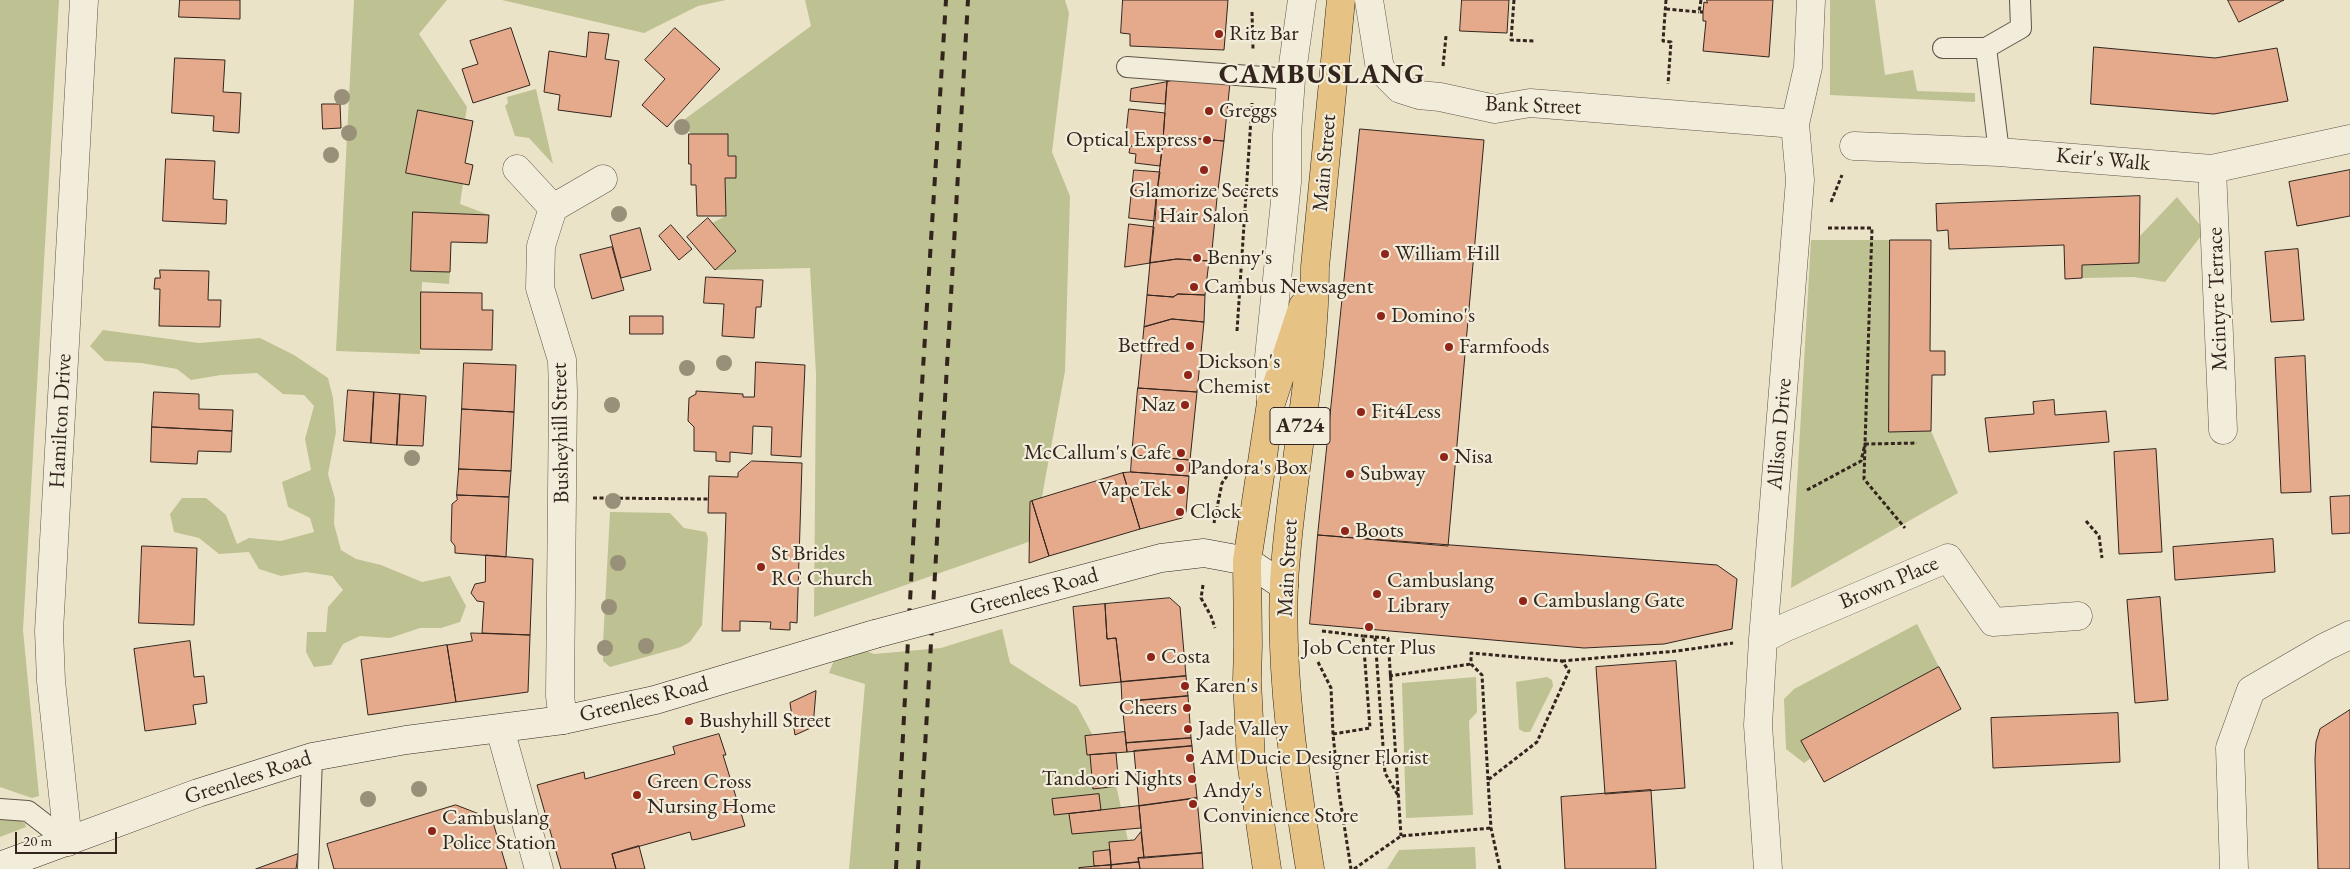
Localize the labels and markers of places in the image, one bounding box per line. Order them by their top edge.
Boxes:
place label: Ritz Bar [1229,21,1299,47]
marker: Ritz Bar [1213,28,1225,40]
place label: Greggs [1219,98,1277,124]
marker: Greggs [1203,105,1215,117]
place label: Optical Express [1066,127,1197,153]
marker: Optical Express [1201,134,1213,146]
marker: Glamorize Secrets Hair Salon [1198,164,1210,176]
place label: Glamorize Secrets Hair Salon [1129,178,1279,230]
place label: William Hill [1395,241,1500,267]
place label: Benny's [1207,245,1272,271]
marker: William Hill [1379,248,1391,260]
marker: Benny's [1191,252,1203,264]
place label: Cambus Newsagent [1204,274,1374,300]
marker: Cambus Newsagent [1188,281,1200,293]
place label: Domino's [1391,303,1475,329]
marker: Domino's [1375,310,1387,322]
place label: Betfred [1118,333,1180,359]
place label: Farmfoods [1459,334,1549,360]
marker: Betfred [1184,340,1196,352]
marker: Farmfoods [1443,341,1455,353]
place label: Dickson's Chemist [1198,349,1280,401]
marker: Dickson's Chemist [1182,369,1194,381]
place label: Naz [1141,392,1175,418]
marker: Naz [1179,399,1191,411]
place label: Fit4Less [1371,399,1441,425]
marker: Fit4Less [1355,406,1367,418]
place label: McCallum's Cafe [1024,440,1171,466]
place label: Nisa [1454,444,1493,470]
marker: McCallum's Cafe [1175,447,1187,459]
marker: Nisa [1438,451,1450,463]
place label: Pandora's Box [1190,455,1308,481]
place label: Subway [1360,461,1426,487]
marker: Pandora's Box [1174,462,1186,474]
marker: Subway [1344,468,1356,480]
place label: VapeTek [1098,477,1171,503]
marker: VapeTek [1175,484,1187,496]
place label: Clock [1190,499,1241,525]
marker: Clock [1174,506,1186,518]
place label: Boots [1355,518,1404,544]
marker: Boots [1339,525,1351,537]
place label: St Brides RC Church [771,541,873,592]
marker: St Brides RC Church [755,561,767,573]
place label: Cambuslang Library [1387,568,1494,620]
marker: Cambuslang Library [1371,588,1383,600]
place label: Cambuslang Gate [1533,588,1684,614]
marker: Cambuslang Gate [1517,595,1529,607]
marker: Job Center Plus [1363,621,1375,633]
place label: Job Center Plus [1302,635,1436,661]
place label: Costa [1161,644,1210,670]
marker: Costa [1145,651,1157,663]
place label: Karen's [1195,673,1258,699]
marker: Karen's [1179,680,1191,692]
place label: Cheers [1119,695,1177,721]
marker: Cheers [1181,702,1193,714]
place label: Bushyhill Street [699,708,831,734]
marker: Bushyhill Street [683,715,695,727]
place label: Jade Valley [1198,716,1289,742]
marker: Jade Valley [1182,723,1194,735]
place label: AM Ducie Designer Florist [1200,745,1428,771]
marker: AM Ducie Designer Florist [1184,752,1196,764]
place label: Tandoori Nights [1041,766,1182,792]
place label: Green Cross Nursing Home [647,769,776,820]
marker: Tandoori Nights [1186,773,1198,785]
place label: Andy's Convinience Store [1203,778,1358,829]
marker: Green Cross Nursing Home [631,789,643,801]
marker: Andy's Convinience Store [1187,798,1199,810]
place label: Cambuslang Police Station [442,805,556,856]
marker: Cambuslang Police Station [426,825,438,837]

